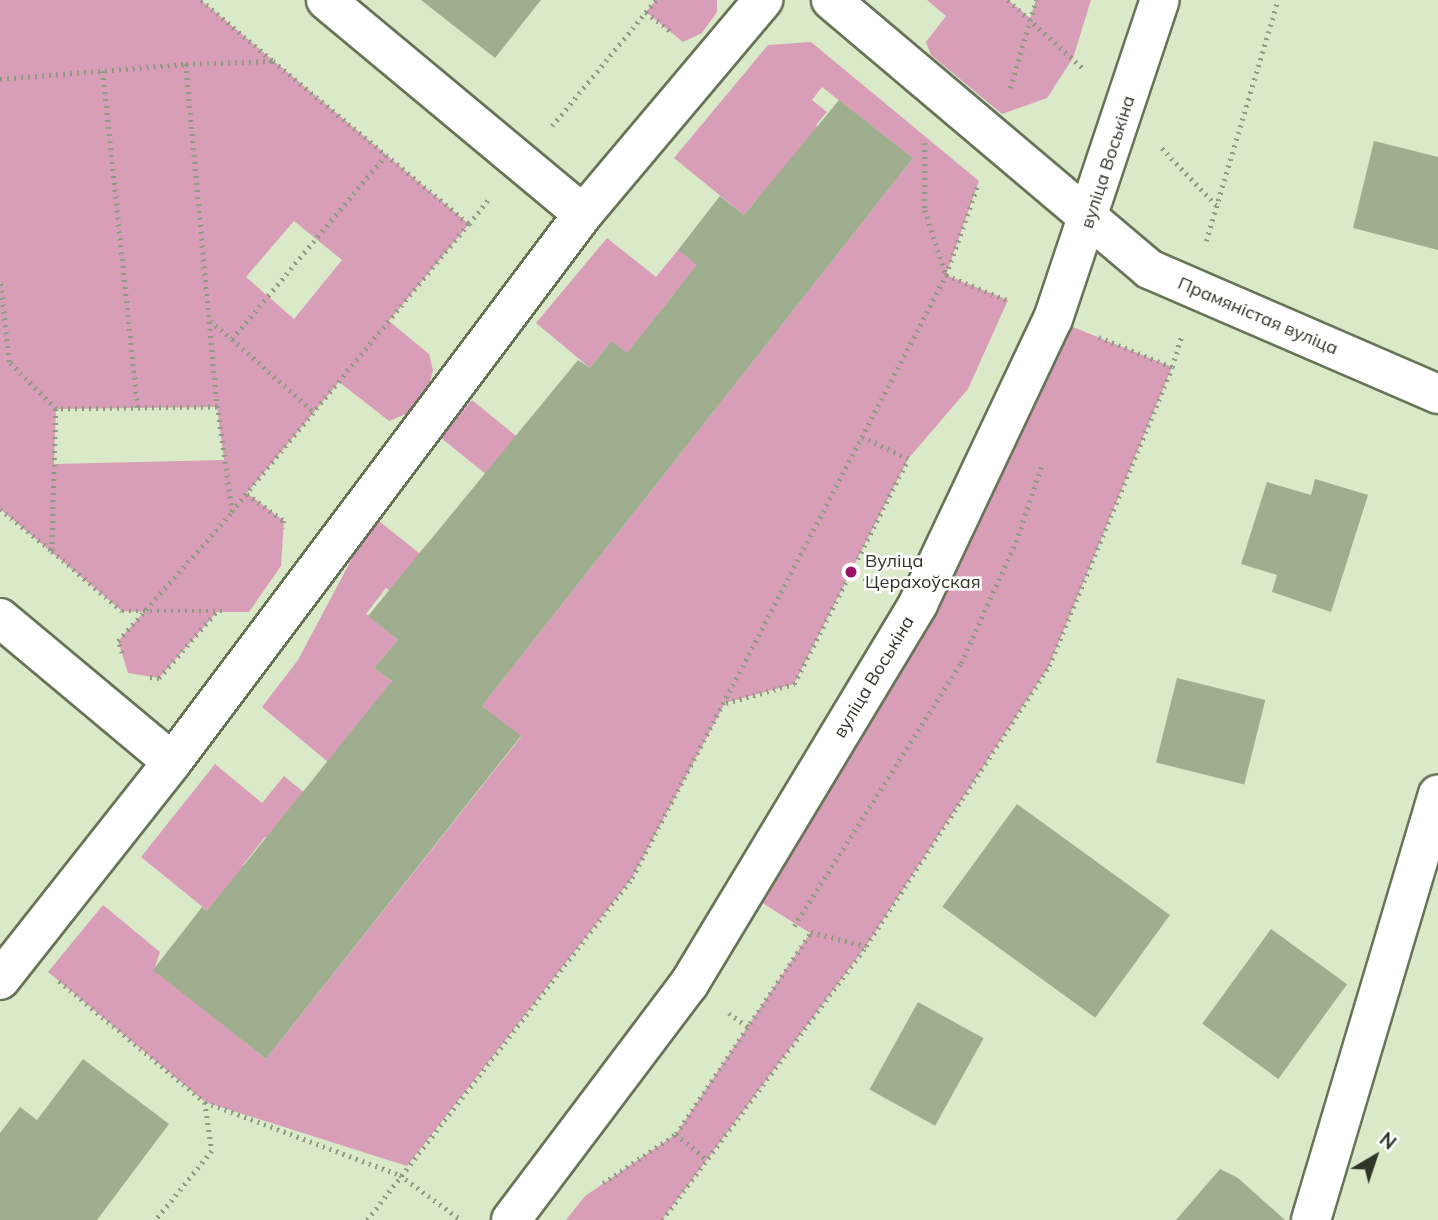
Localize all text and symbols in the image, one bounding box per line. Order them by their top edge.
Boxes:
street label: вуліца Воськіна [1076,93,1140,231]
street label: Прамяністая вуліца [1175,272,1341,360]
place label: Вуліца Церахоўская [865,551,981,594]
marker: Вуліца Церахоўская [843,564,859,580]
street label: вуліца Воськіна [829,612,919,742]
north arrow [1340,1122,1410,1192]
text: N [1375,1127,1401,1155]

